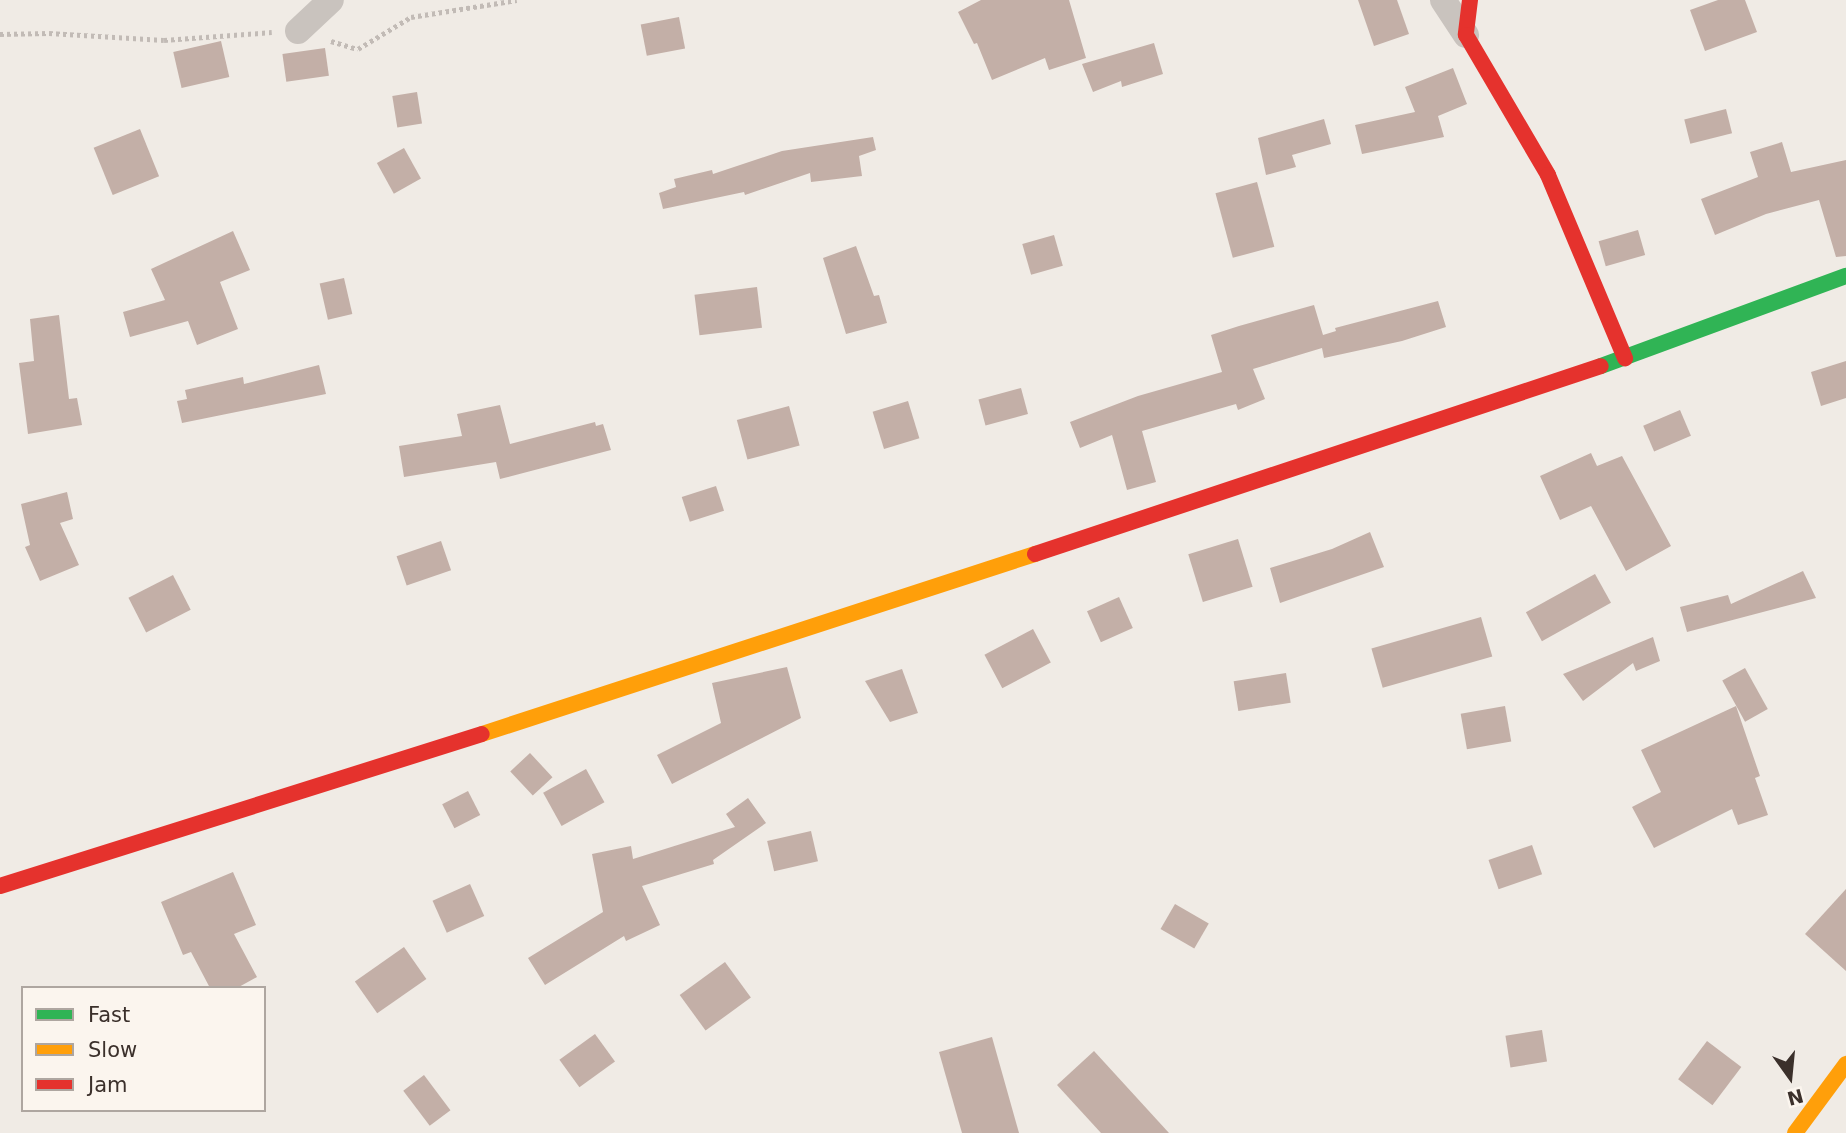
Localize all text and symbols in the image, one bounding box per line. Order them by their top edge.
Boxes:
legend [21,986,266,1112]
text: Fast [88,1003,130,1027]
text: Slow [88,1038,137,1062]
north arrow [1755,1042,1825,1112]
text: Jam [88,1073,128,1097]
text: N [1785,1085,1806,1110]

